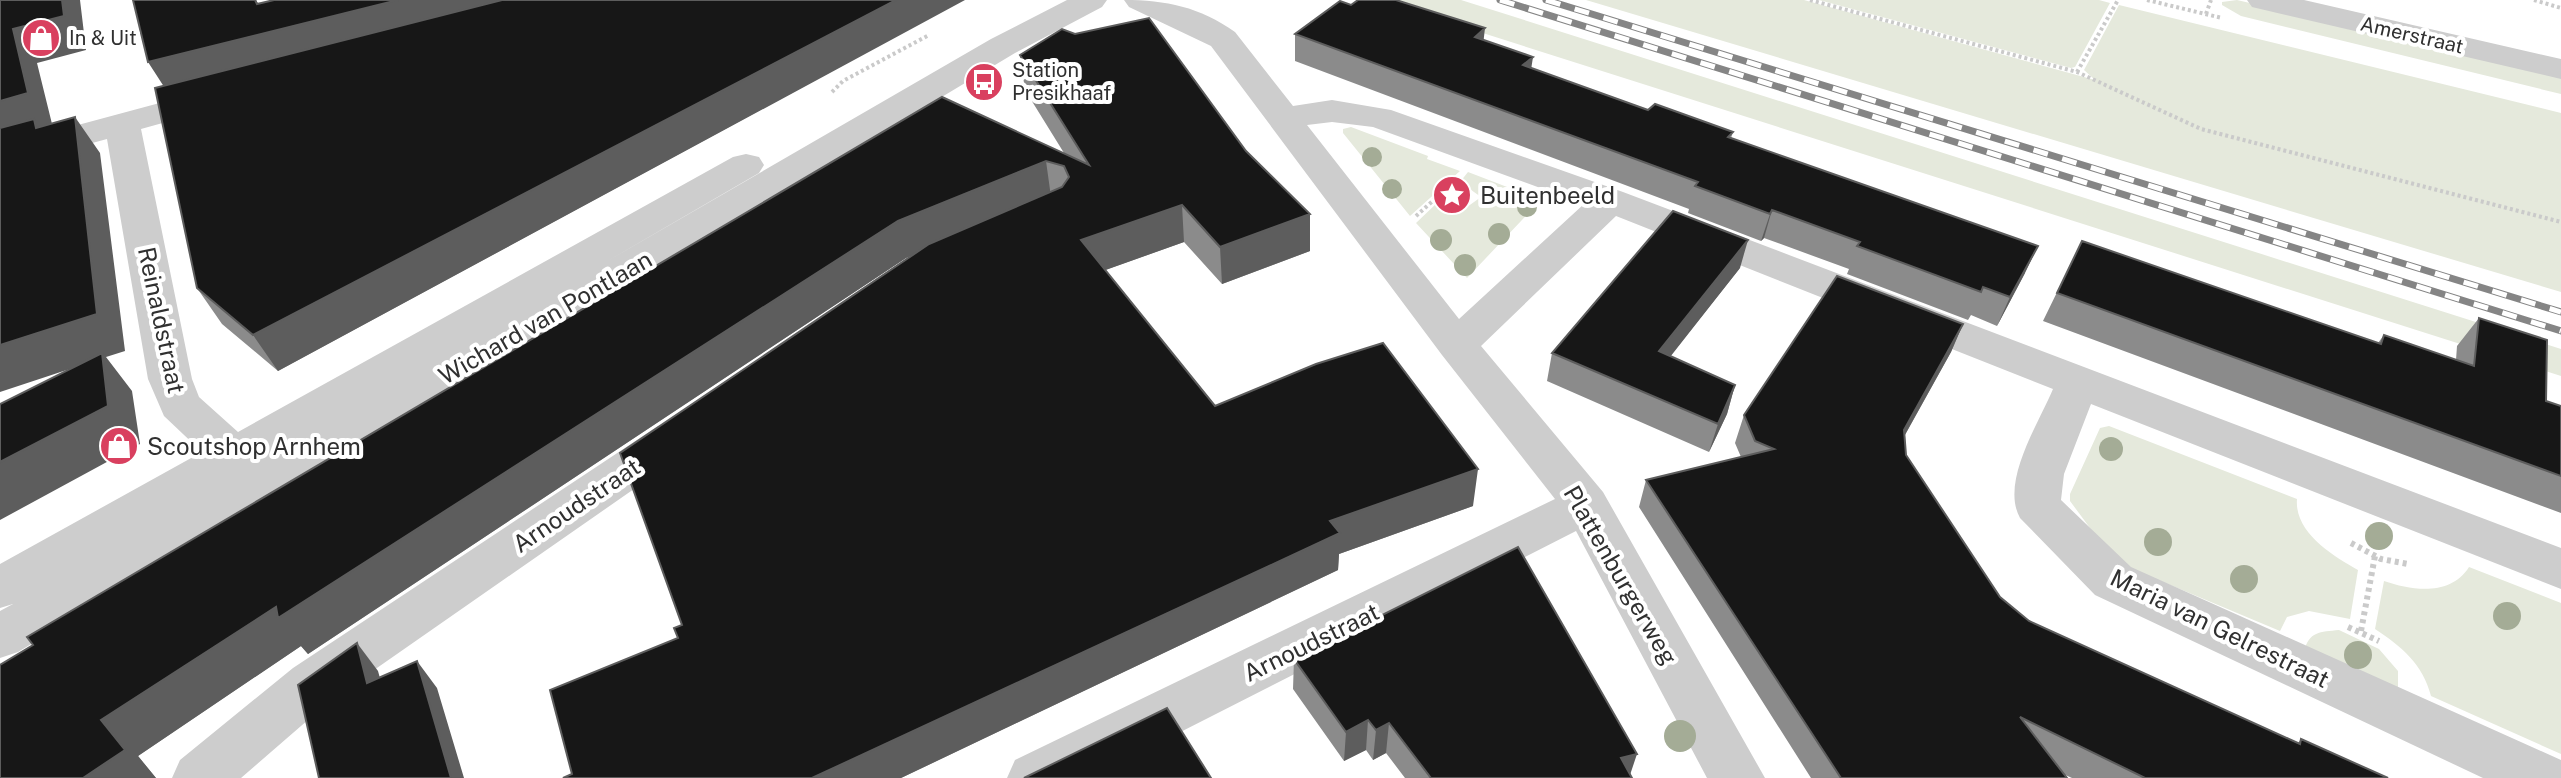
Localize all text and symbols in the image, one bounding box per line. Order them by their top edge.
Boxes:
street label: Amerstraat [2358,11,2466,59]
shop icon: In & Uit [20,17,62,59]
place label: In & Uit [69,26,137,50]
place label: Station Presikhaaf [1012,58,1111,105]
bus stop icon: Station Presikhaaf [963,61,1005,103]
place icon: Buitenbeeld [1431,174,1473,216]
place label: Buitenbeeld [1480,181,1615,209]
street label: Reinaldstraat [133,244,191,396]
street label: Wichard van Pontlaan [433,244,657,390]
shop icon: Scoutshop Arnhem [98,425,140,467]
place label: Scoutshop Arnhem [147,432,361,460]
street label: Arnoudstraat [507,452,645,558]
street label: Plattenburgerweg [1558,481,1684,669]
street label: Maria van Gelrestraat [2106,563,2334,693]
street label: Arnoudstraat [1239,597,1383,687]

